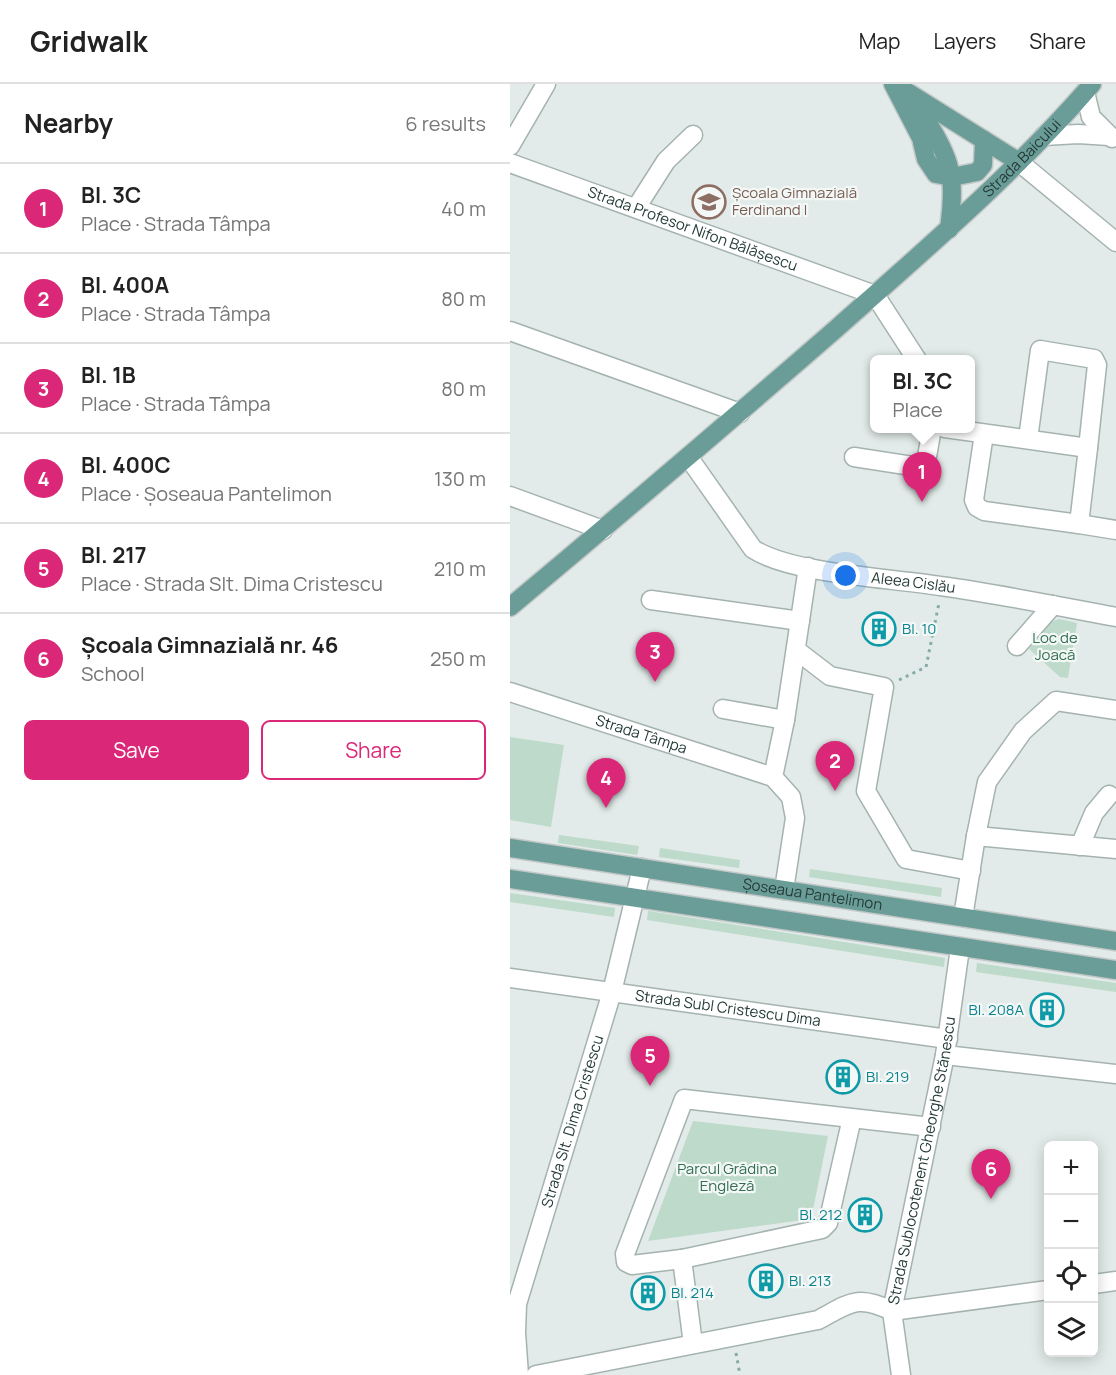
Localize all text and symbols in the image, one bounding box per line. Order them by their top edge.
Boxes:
text: Gridwalk [30,22,147,60]
text: Map [859,27,900,55]
text: Layers [933,27,996,55]
text: Share [1029,27,1086,55]
text: Nearby [24,105,113,141]
text: 6 results [405,110,486,137]
street label: Strada Baicului [978,114,1066,202]
text: Bl. 3C [81,180,141,210]
street label: Strada Profesor Nifon Bălășescu [585,181,801,276]
place label: Școala Gimnazială Ferdinand I [732,182,857,220]
school or university icon: Școala Gimnazială Ferdinand I [691,184,727,220]
text: 1 [39,195,48,222]
text: 40 m [441,195,486,222]
text: Place · Strada Tâmpa [81,210,271,237]
text: Bl. 400A [81,270,169,300]
text: 2 [38,285,49,312]
text: 80 m [441,285,486,312]
text: Place · Strada Tâmpa [81,300,271,327]
popup [870,355,975,433]
text: Bl. 1B [81,360,136,390]
text: Bl. 3C [892,366,953,396]
text: 3 [38,375,49,402]
text: 80 m [441,375,486,402]
text: Place · Strada Tâmpa [81,390,271,417]
text: Place [892,396,943,423]
text: Bl. 400C [81,450,171,480]
pin: 1 [902,452,942,502]
text: 4 [37,465,50,492]
text: 130 m [434,465,486,492]
text: Place · Șoseaua Pantelimon [81,480,332,507]
text: Bl. 217 [81,540,147,570]
text: 5 [38,555,49,582]
text: 210 m [434,555,486,582]
your location [831,561,860,590]
street label: Aleea Cislău [870,567,957,598]
text: Place · Strada Slt. Dima Cristescu [81,570,383,597]
building icon: Bl. 10 [861,611,897,647]
place label: Bl. 10 [902,618,937,639]
park label: Loc de Joacă [1032,627,1078,665]
text: Școala Gimnazială nr. 46 [81,630,339,660]
pin: 3 [636,632,674,682]
text: 6 [37,645,50,672]
text: 250 m [430,645,486,672]
text: School [81,660,145,687]
street label: Strada Tâmpa [593,709,690,759]
button: Save [24,720,249,780]
button: Share [261,720,486,780]
pin: 2 [816,742,854,791]
pin: 4 [586,758,626,808]
street label: Șoseaua Pantelimon [741,873,884,915]
street label: Strada Subl Cristescu Dima [634,985,822,1031]
building icon: Bl. 208A [1029,992,1065,1028]
place label: Bl. 208A [969,999,1024,1020]
street label: Strada Sublocotenent Gheorghe Stănescu [883,1015,960,1306]
street label: Strada Slt. Dima Cristescu [536,1032,608,1210]
pin: 5 [630,1036,670,1086]
building icon: Bl. 219 [825,1059,861,1095]
place label: Bl. 219 [866,1066,909,1087]
map controls [1044,1141,1098,1357]
button: + [1044,1141,1098,1195]
pin: 6 [972,1150,1010,1199]
park label: Parcul Grădina Engleză [677,1158,777,1196]
button: − [1044,1195,1098,1249]
building icon: Bl. 212 [847,1197,883,1233]
place label: Bl. 212 [800,1204,842,1225]
button: locate [1044,1249,1098,1303]
building icon: Bl. 213 [748,1263,784,1299]
place label: Bl. 213 [789,1270,831,1291]
building icon: Bl. 214 [630,1275,666,1311]
place label: Bl. 214 [671,1282,714,1303]
button: layers [1044,1303,1098,1357]

